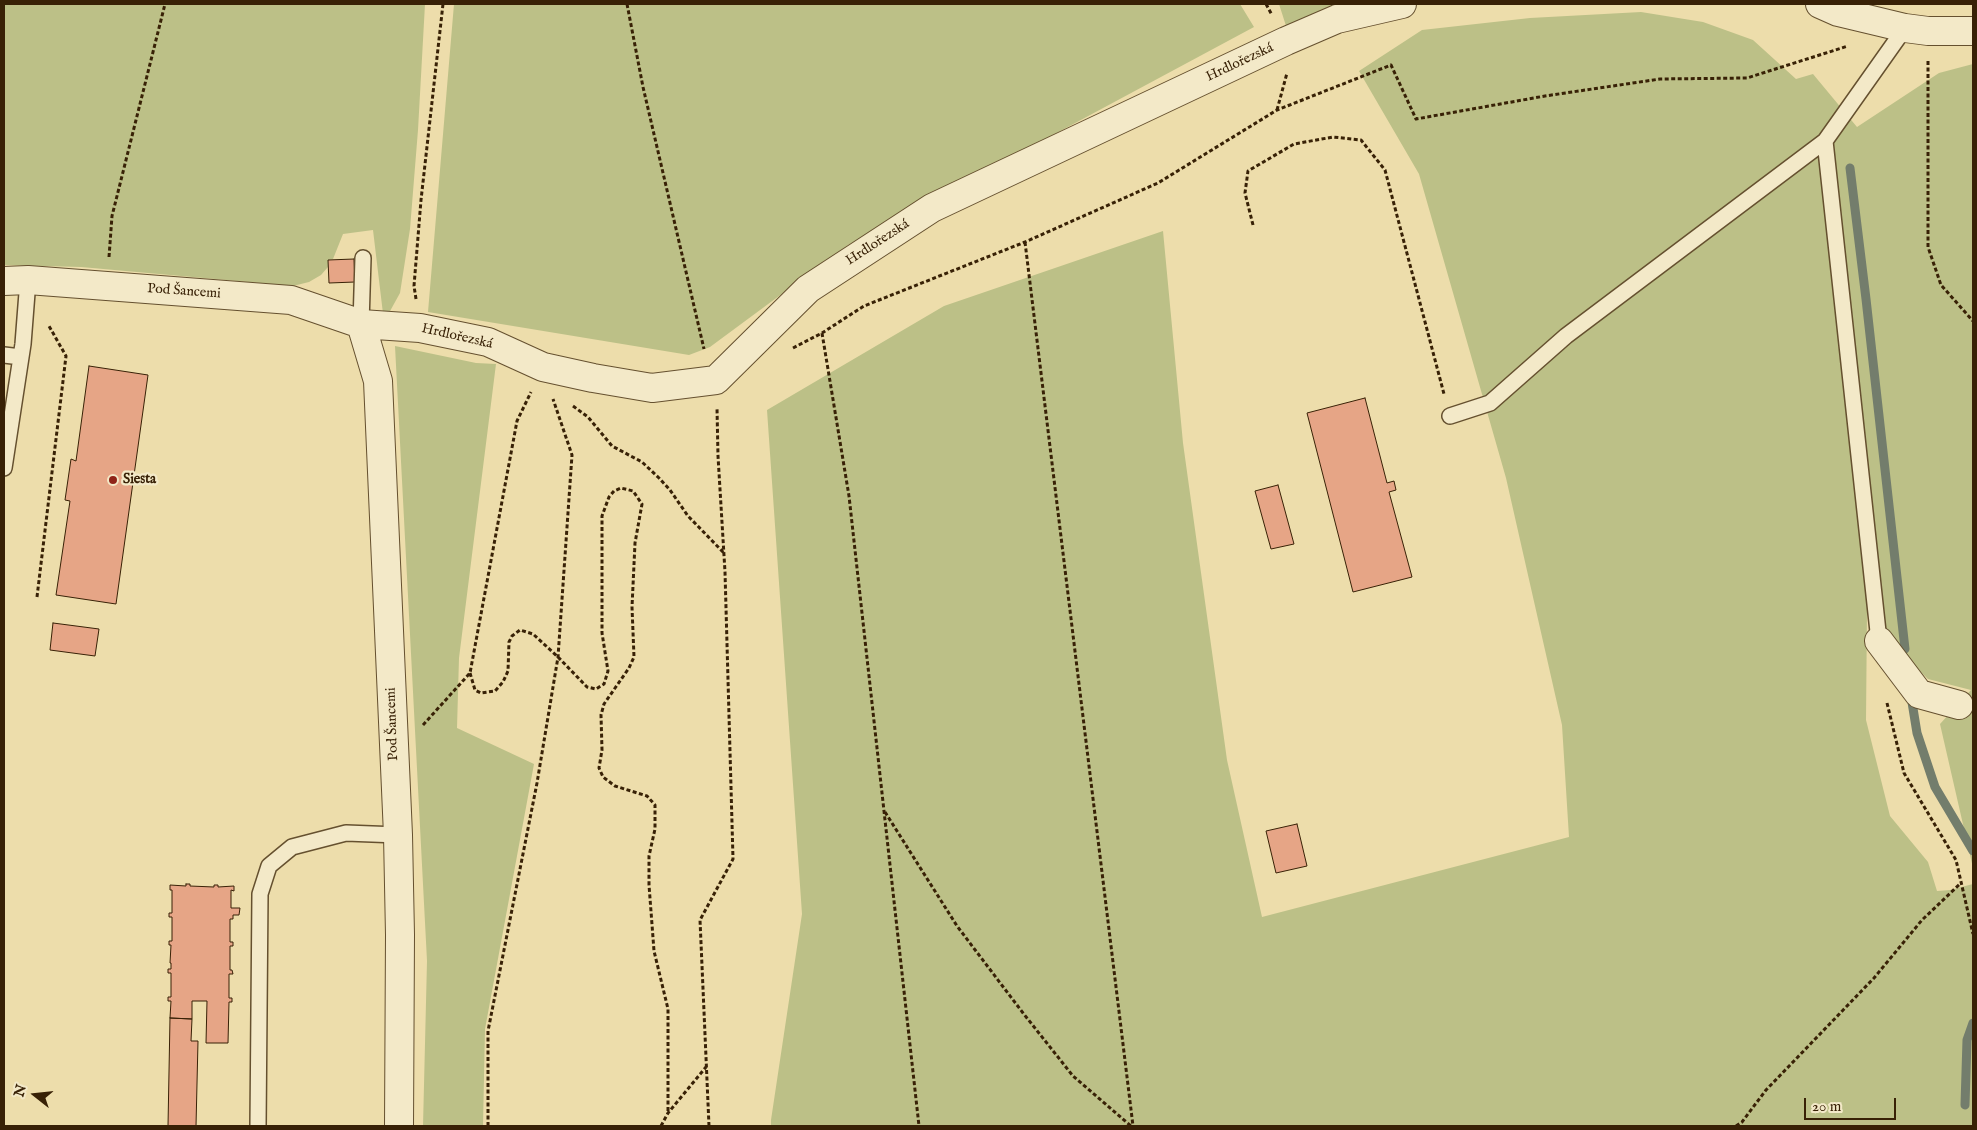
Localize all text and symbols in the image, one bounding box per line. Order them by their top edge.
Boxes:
street label: Hrdlořezská [1204,40,1276,86]
street label: Hrdlořezská [843,216,913,270]
street label: Pod Šancemi [147,281,221,303]
street label: Hrdlořezská [420,321,494,353]
place label: Siesta [123,472,156,488]
marker: Siesta [107,474,119,486]
street label: Pod Šancemi [383,687,403,761]
north arrow [10,1070,60,1120]
text: N [10,1083,31,1099]
scale bar [1807,1088,1900,1120]
text: 20 m [1812,1097,1841,1116]

